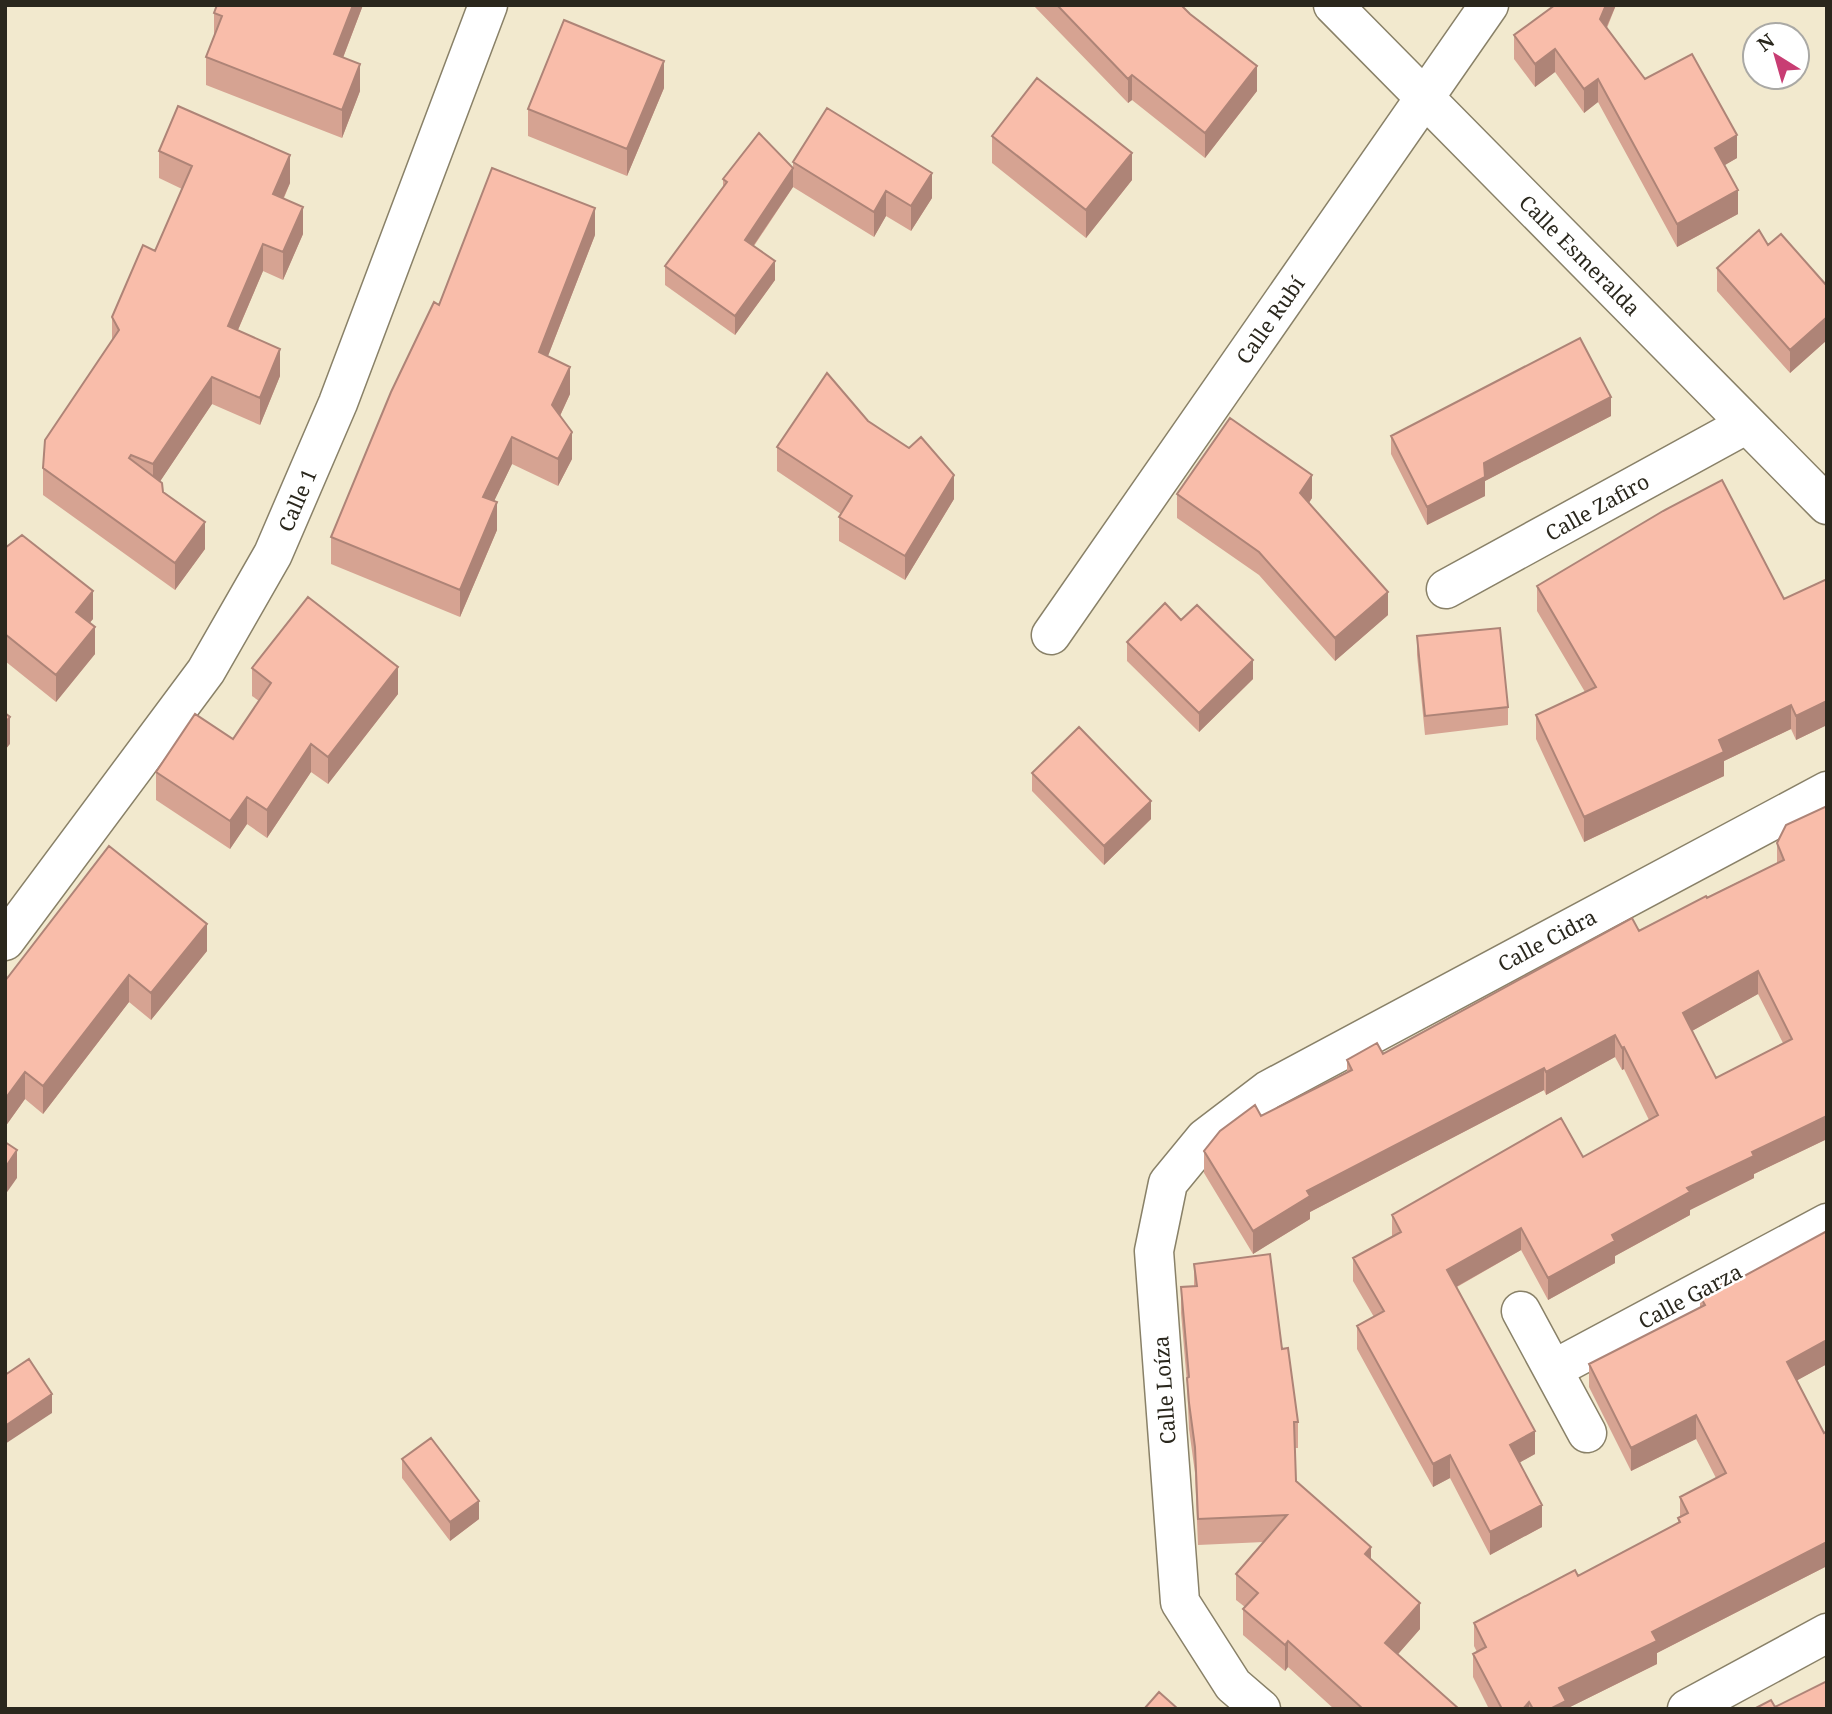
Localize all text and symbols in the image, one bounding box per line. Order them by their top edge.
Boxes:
north arrow [1741,21,1811,91]
text: N [1752,28,1780,57]
street label: Calle Esmeralda [1513,188,1647,322]
street label: Calle Rubí [1230,270,1311,369]
street label: Calle 1 [271,464,323,536]
street label: Calle Zafiro [1540,467,1654,547]
street label: Calle Cidra [1493,902,1601,978]
street label: Calle Garza [1633,1257,1747,1335]
street label: Calle Loíza [1146,1335,1182,1445]

